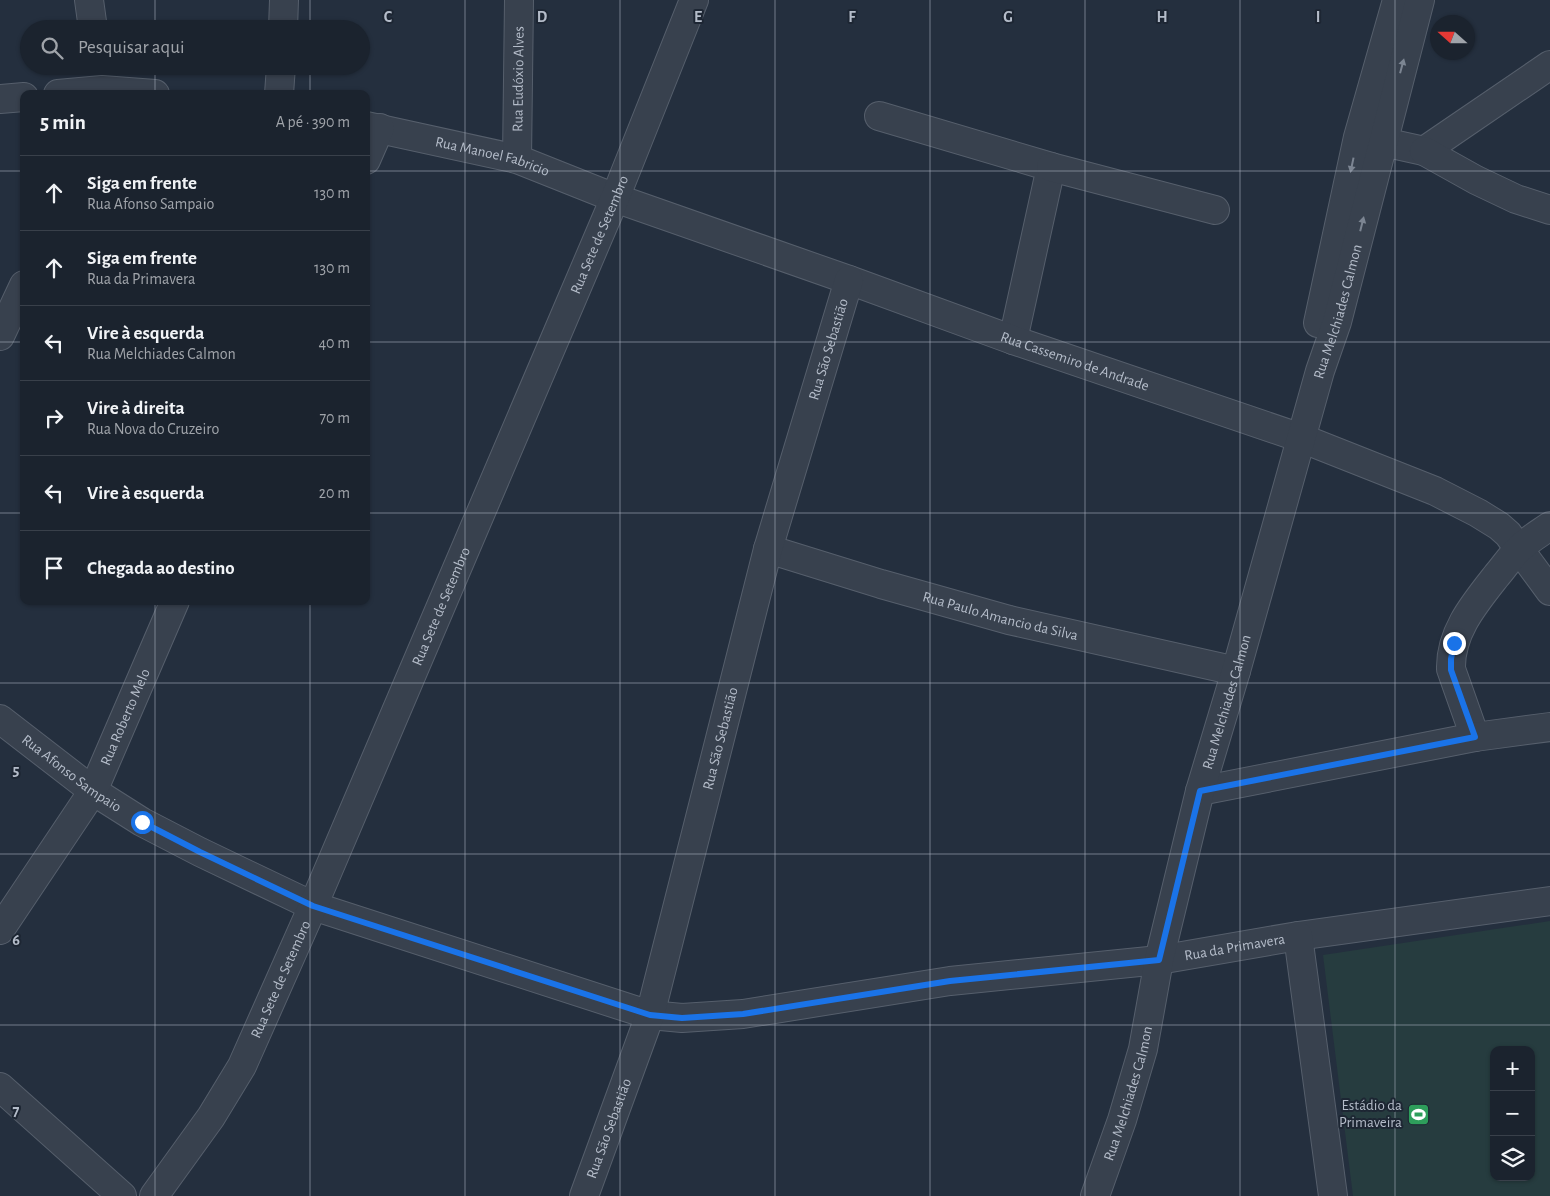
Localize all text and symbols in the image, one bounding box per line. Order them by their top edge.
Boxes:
text: C [384,9,393,25]
text: D [537,9,548,25]
text: E [694,9,702,25]
text: F [848,9,856,25]
text: G [1003,9,1013,25]
text: H [1156,9,1168,25]
text: I [1316,9,1320,25]
north arrow [1430,15,1475,60]
search box [20,20,370,75]
street label: Rua Eudóxio Alves [510,26,527,132]
icon: search [38,34,66,62]
text: Pesquisar aqui [78,38,184,57]
one-way arrow [1398,59,1406,74]
text: 5 min [40,112,86,133]
text: A pé · 390 m [276,114,350,130]
street label: Rua Manoel Fabricio [434,134,551,179]
one-way arrow [1348,158,1356,173]
street label: Rua Sete de Setembro [568,173,631,296]
text: Siga em frente [87,174,197,193]
icon: ahead [40,179,68,207]
text: 130 m [314,185,350,201]
text: Rua Afonso Sampaio [87,196,214,212]
one-way arrow [1358,216,1366,231]
street label: Rua Melchiades Calmon [1311,243,1365,381]
text: Siga em frente [87,249,197,268]
icon: ahead [40,254,68,282]
text: 130 m [314,260,350,276]
text: Rua da Primavera [87,271,196,287]
street label: Rua São Sebastião [806,297,851,402]
text: Vire à esquerda [87,324,204,343]
icon: left [40,329,68,357]
street label: Rua Cassemiro de Andrade [998,329,1151,394]
text: 40 m [318,335,350,351]
text: Rua Melchiades Calmon [87,346,236,362]
text: Vire à direita [87,399,185,418]
icon: right [40,404,68,432]
text: 70 m [319,410,350,426]
text: Rua Nova do Cruzeiro [87,421,219,437]
icon: left [40,479,68,507]
text: Vire à esquerda [87,484,204,503]
text: 20 m [319,485,350,501]
street label: Rua Sete de Setembro [409,545,473,668]
icon: arrive [40,554,68,582]
text: Chegada ao destino [87,559,235,578]
street label: Rua Paulo Amancio da Silva [921,589,1079,643]
route end [1443,632,1466,655]
street label: Rua Melchiades Calmon [1200,633,1254,771]
street label: Rua Roberto Melo [98,666,153,768]
street label: Rua São Sebastião [700,686,741,791]
street label: Rua Afonso Sampaio [19,732,124,815]
text: 5 [13,762,20,778]
route start [131,811,154,834]
street label: Rua Sete de Setembro [248,918,314,1041]
street label: Rua da Primavera [1183,931,1286,963]
text: 6 [12,932,20,948]
street label: Rua Melchiades Calmon [1101,1025,1155,1163]
map controls [1490,1046,1535,1181]
button: + [1490,1046,1535,1091]
street label: Rua São Sebastião [584,1076,634,1181]
button: − [1490,1091,1535,1136]
place label: Estádio da Primaveira [1339,1098,1402,1130]
sports icon: Estádio da Primaveira [1406,1102,1430,1126]
text: 7 [13,1103,20,1119]
button: layers [1490,1136,1535,1181]

